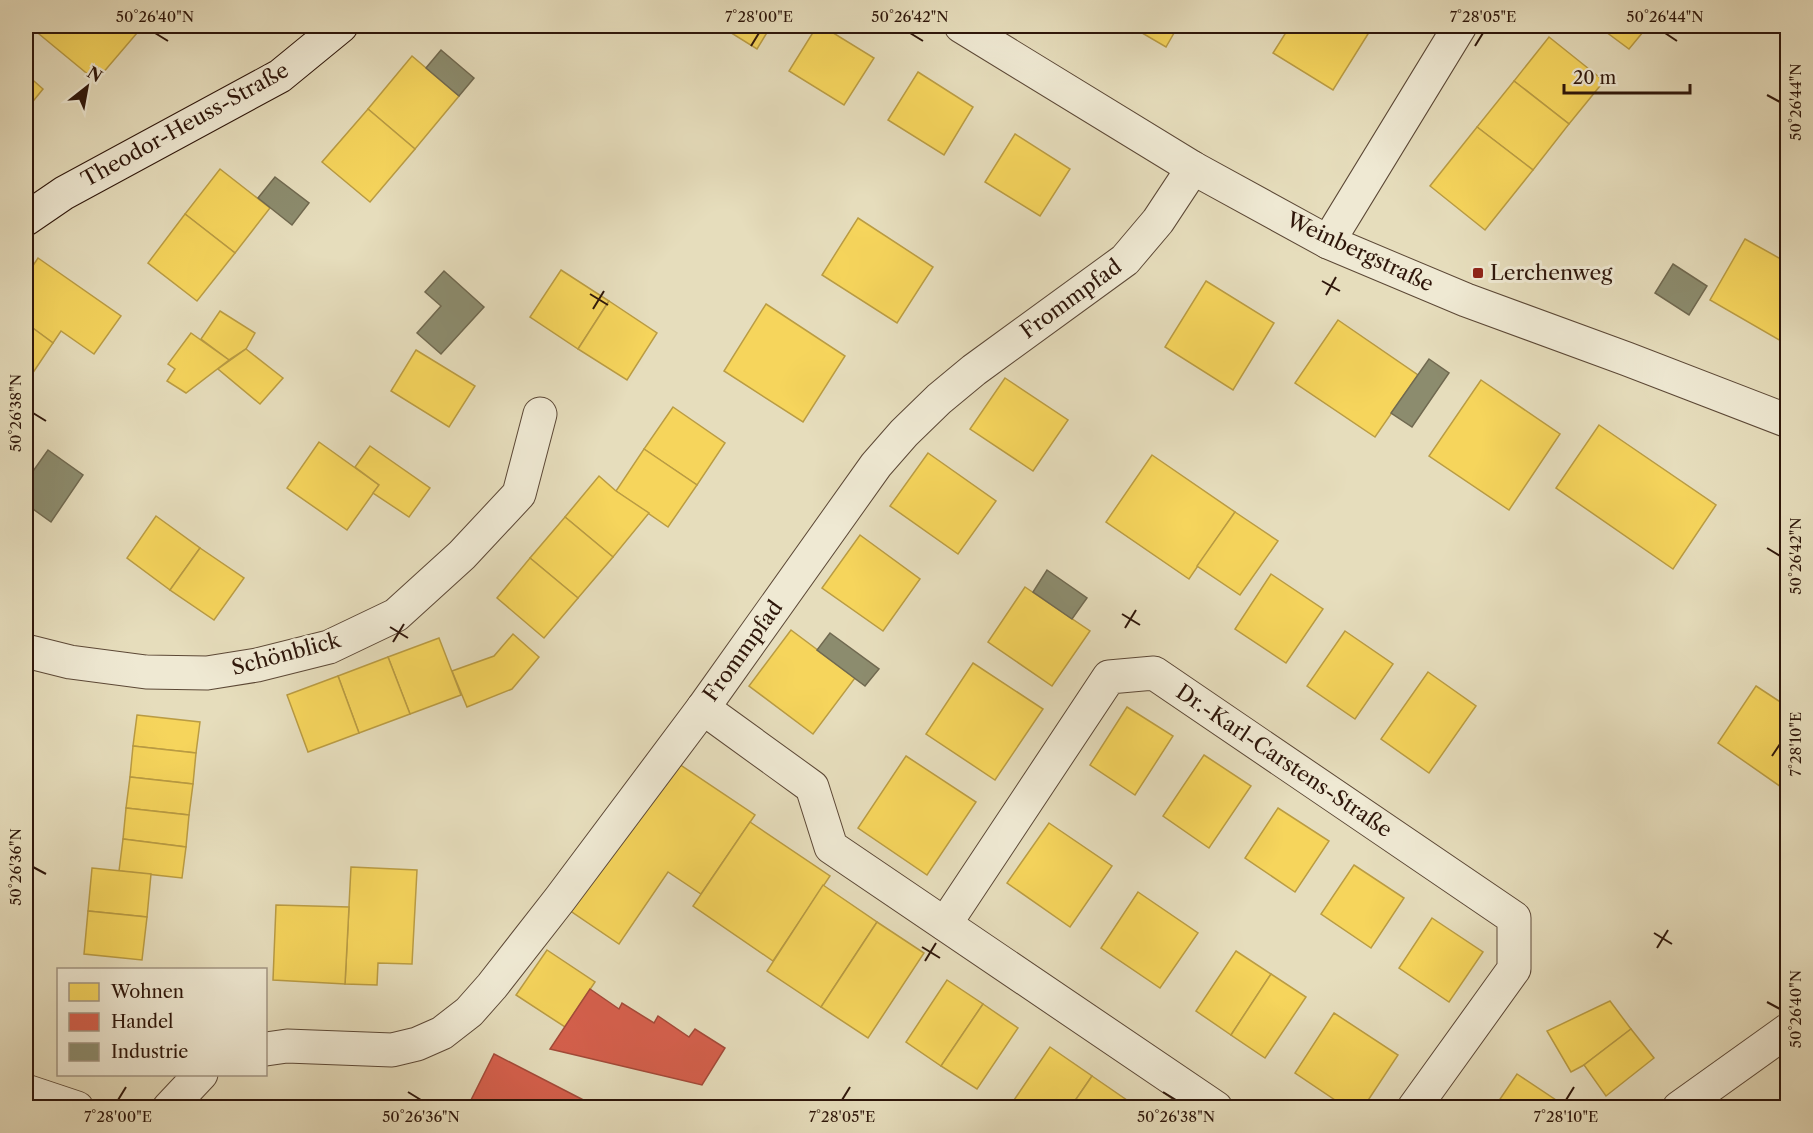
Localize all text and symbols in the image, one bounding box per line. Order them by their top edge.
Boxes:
text: 50°26'40"N [116,7,194,26]
text: 7°28'00"E [725,7,793,26]
text: 50°26'42"N [871,7,949,26]
text: 7°28'05"E [1450,7,1516,26]
text: 50°26'44"N [1626,7,1704,26]
north arrow [57,57,117,117]
street label: Theodor-Heuss-Straße [77,57,293,192]
scale bar [1564,57,1690,95]
text: N [84,62,106,86]
text: 50°26'44"N [1786,63,1805,141]
text: 20 m [1573,67,1617,89]
street label: Weinbergstraße [1282,206,1438,297]
street label: Frommpfad [1015,254,1126,344]
place label: Lerchenweg [1490,260,1613,285]
marker: Lerchenweg [1471,266,1485,280]
text: 50°26'38"N [6,374,25,452]
text: 50°26'42"N [1786,517,1805,595]
street label: Frommpfad [698,595,788,706]
street label: Schönblick [229,627,344,680]
street label: Dr.-Karl-Carstens-Straße [1172,679,1397,842]
text: 7°28'10"E [1786,712,1805,776]
text: 50°26'36"N [6,828,25,906]
legend [57,968,267,1076]
text: 50°26'40"N [1786,970,1805,1048]
text: Wohnen [110,981,184,1003]
text: Handel [111,1011,173,1033]
text: Industrie [111,1041,188,1063]
text: 7°28'00"E [84,1107,152,1126]
text: 50°26'36"N [382,1107,460,1126]
text: 7°28'05"E [809,1107,875,1126]
text: 50°26'38"N [1137,1107,1215,1126]
text: 7°28'10"E [1534,1107,1598,1126]

